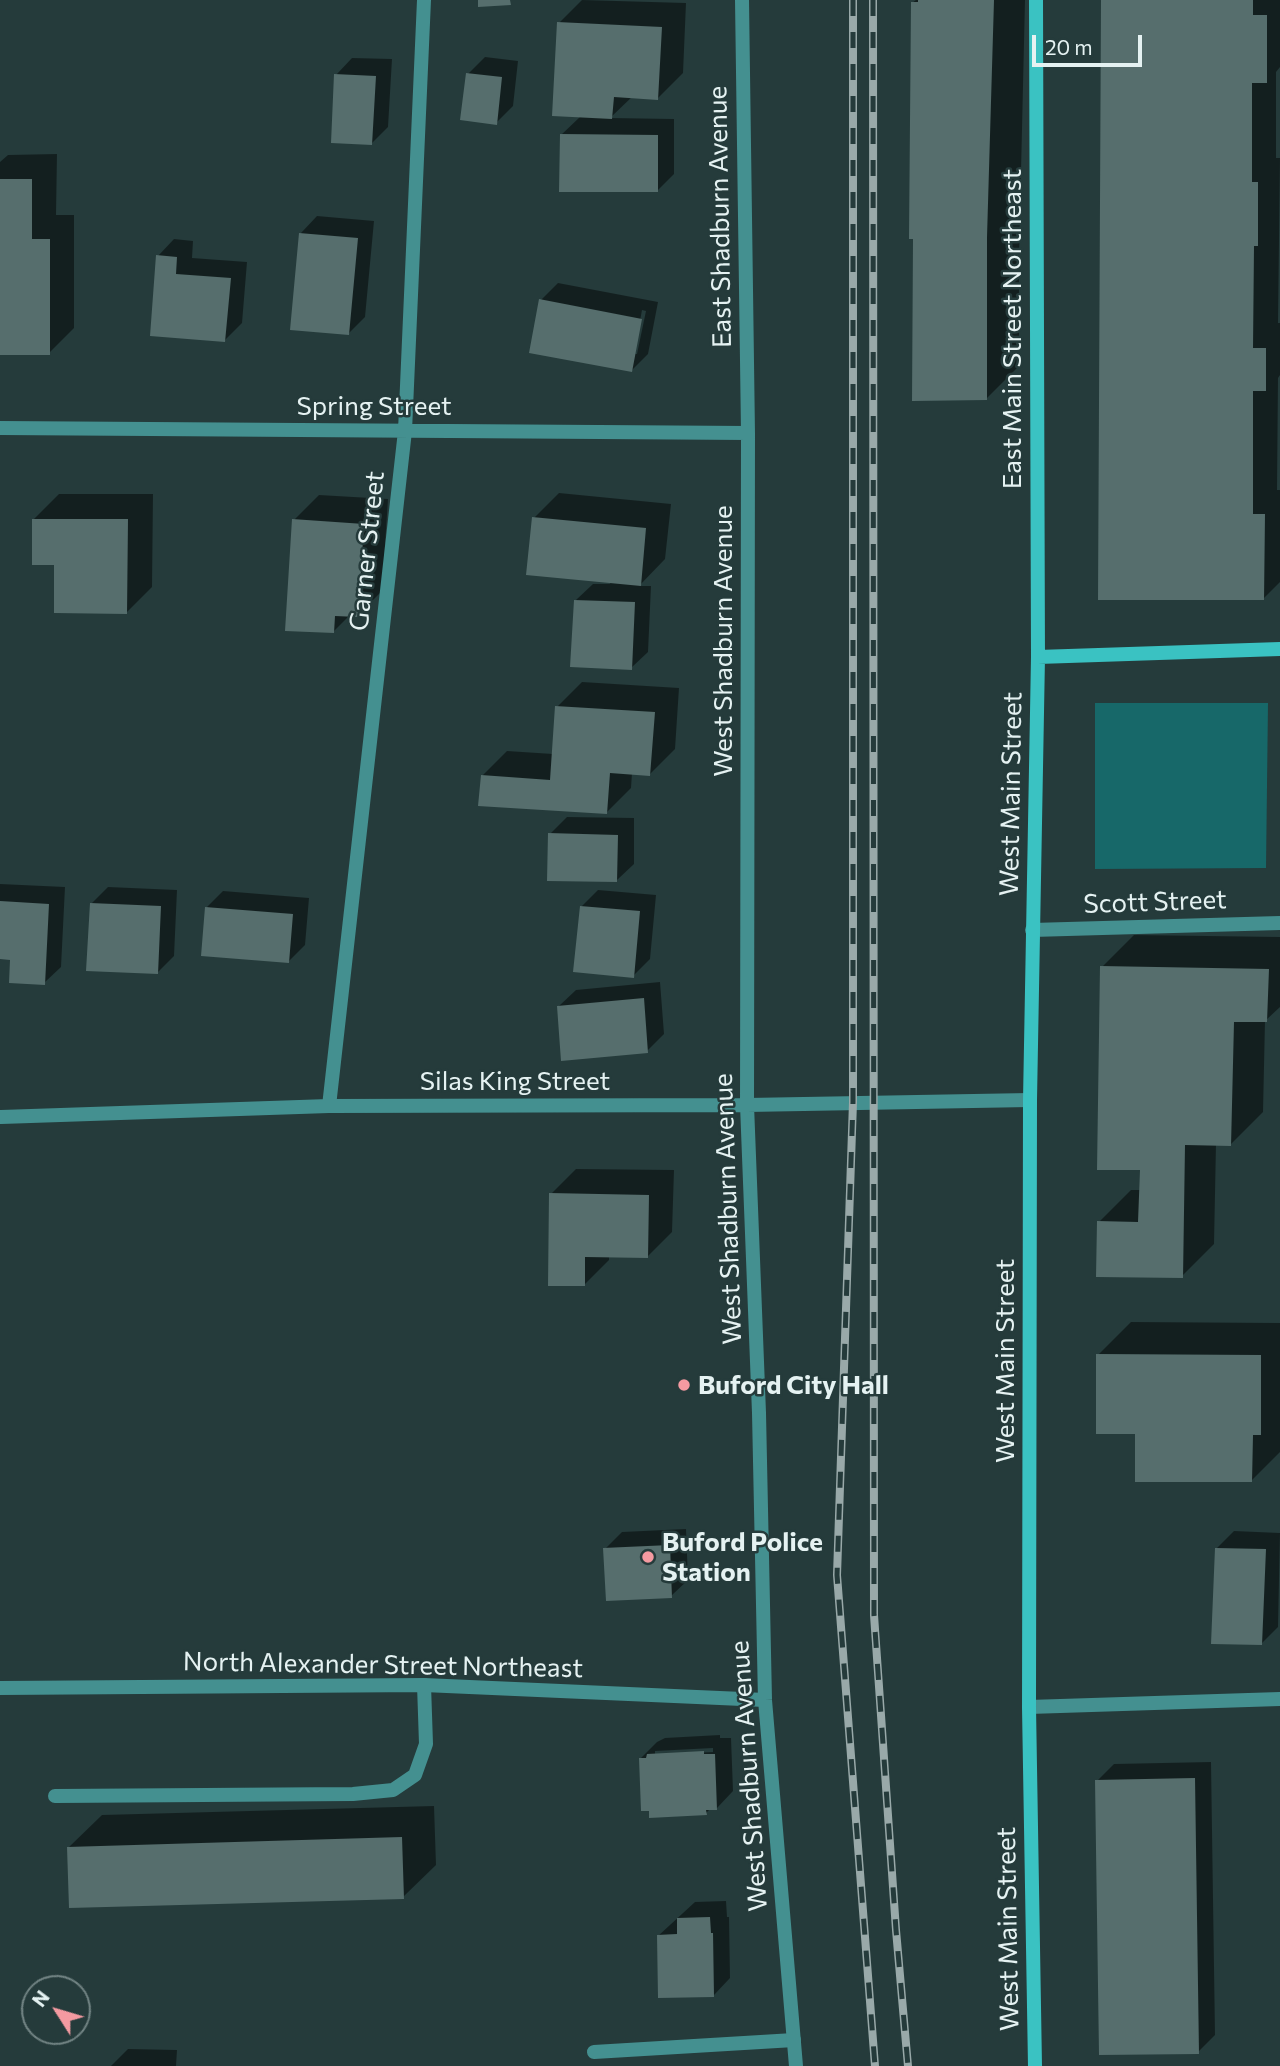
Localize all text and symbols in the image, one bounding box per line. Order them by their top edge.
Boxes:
scale bar [1035,21,1145,65]
text: 20 m [1045,34,1093,59]
street label: East Shadburn Avenue [702,86,738,348]
street label: East Main Street Northeast [996,169,1028,489]
street label: Spring Street [296,390,452,422]
street label: Garner Street [343,470,391,632]
street label: West Shadburn Avenue [707,505,739,777]
street label: West Main Street [994,692,1028,896]
street label: Scott Street [1083,884,1227,920]
street label: Silas King Street [420,1065,610,1097]
street label: West Shadburn Avenue [708,1073,748,1345]
street label: West Main Street [989,1259,1021,1463]
place label: Buford City Hall [698,1369,889,1401]
marker: Buford City Hall [676,1377,692,1393]
place label: Buford Police Station [662,1526,823,1588]
marker: Buford Police Station [640,1549,656,1565]
street label: West Shadburn Avenue [724,1640,774,1912]
street label: North Alexander Street Northeast [183,1646,583,1684]
street label: West Main Street [991,1827,1025,2031]
north arrow [21,1975,91,2045]
text: N [27,1986,54,2011]

